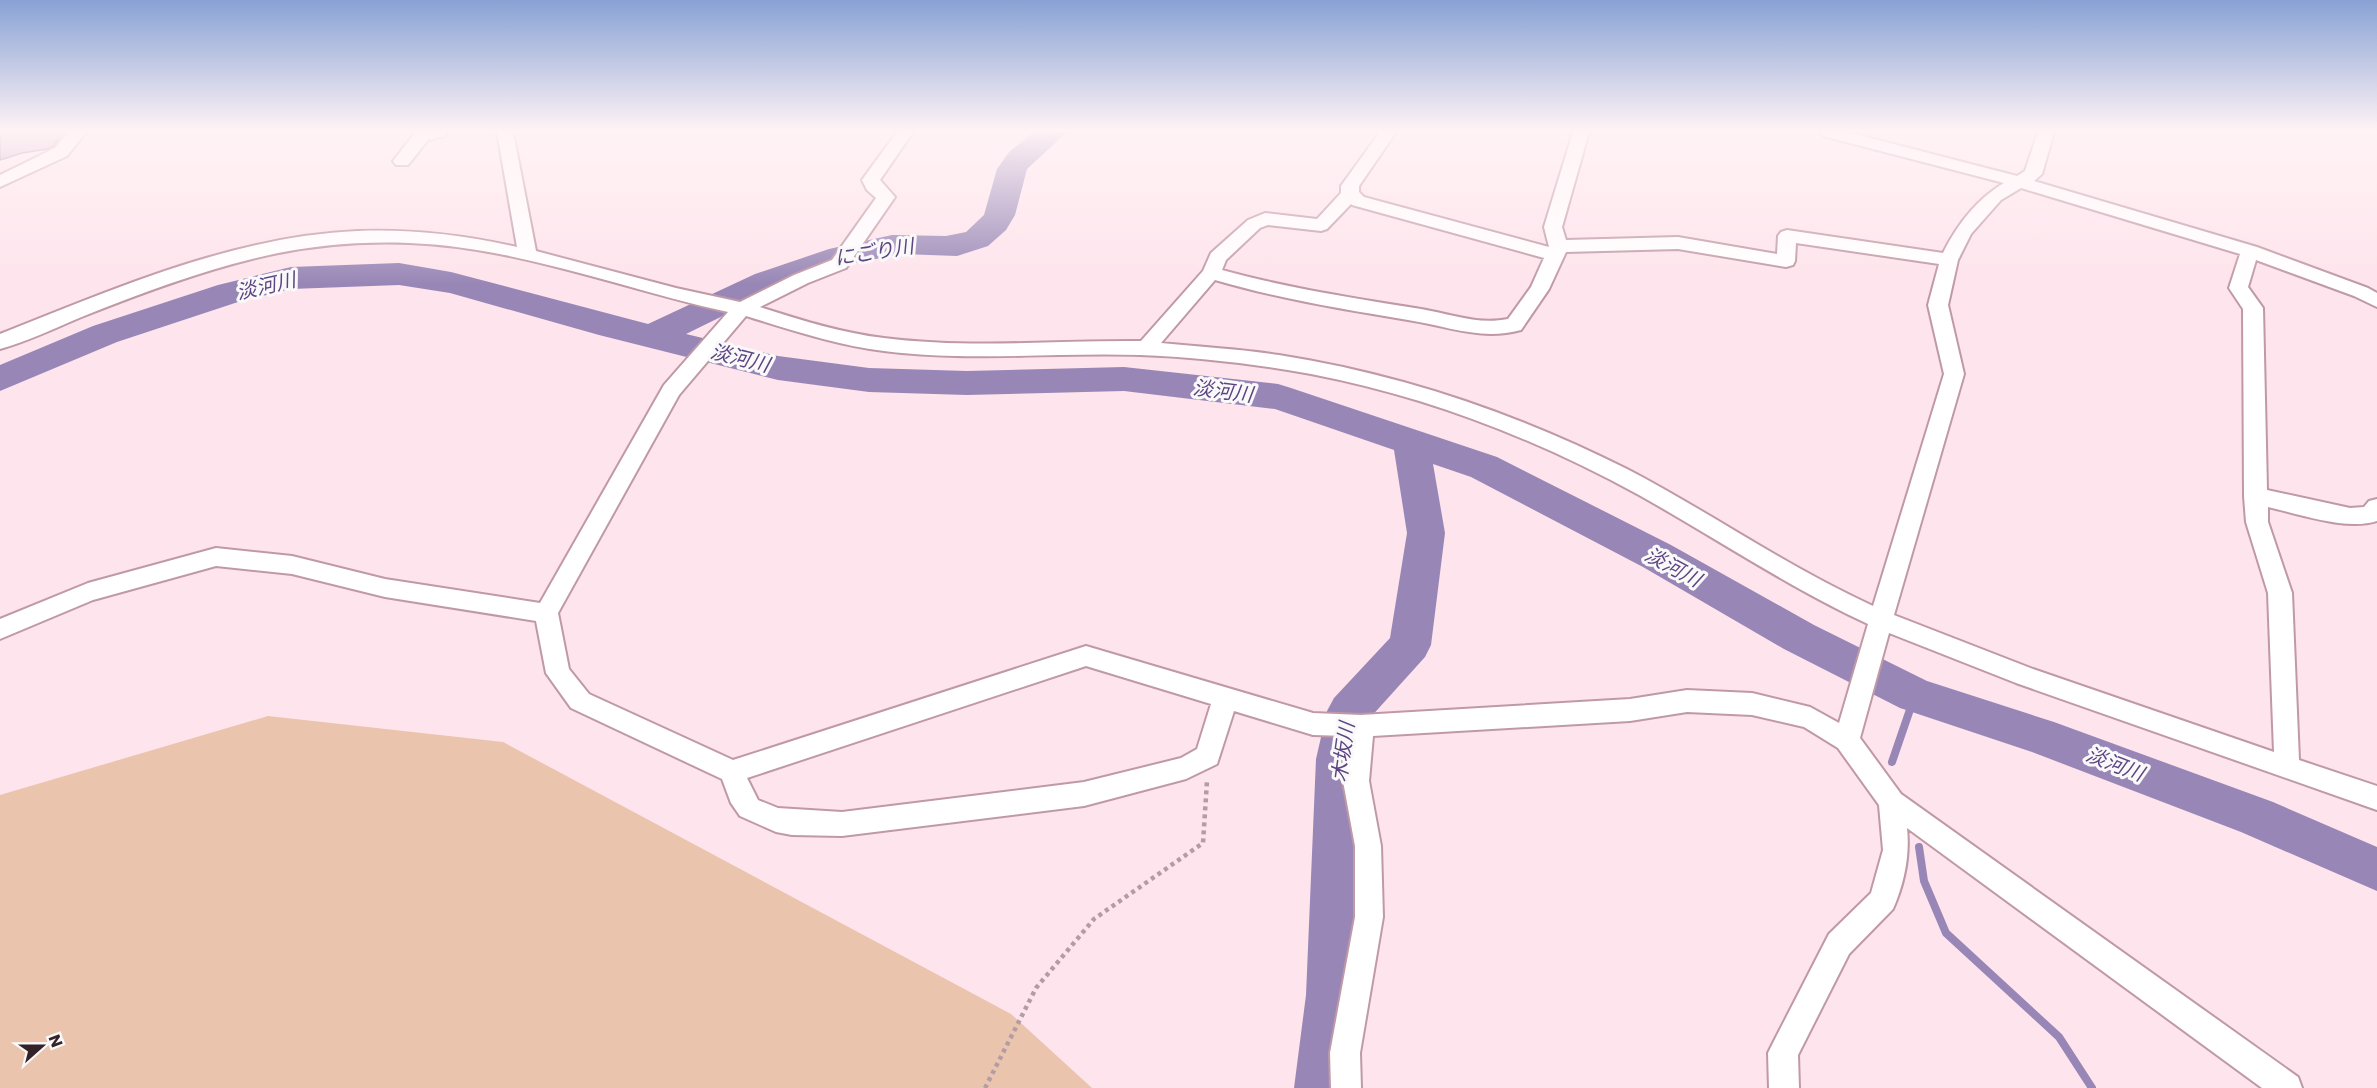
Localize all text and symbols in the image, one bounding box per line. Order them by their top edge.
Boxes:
water label: にごり川 [832,232,917,272]
water label: 淡河川 [234,265,300,306]
water label: 淡河川 [708,337,774,379]
water label: 淡河川 [1192,373,1256,409]
water label: 淡河川 [1640,541,1708,594]
water label: 木坂川 [1325,718,1361,784]
water label: 淡河川 [2082,740,2150,789]
north arrow [12,1016,72,1076]
text: N [43,1031,68,1051]

